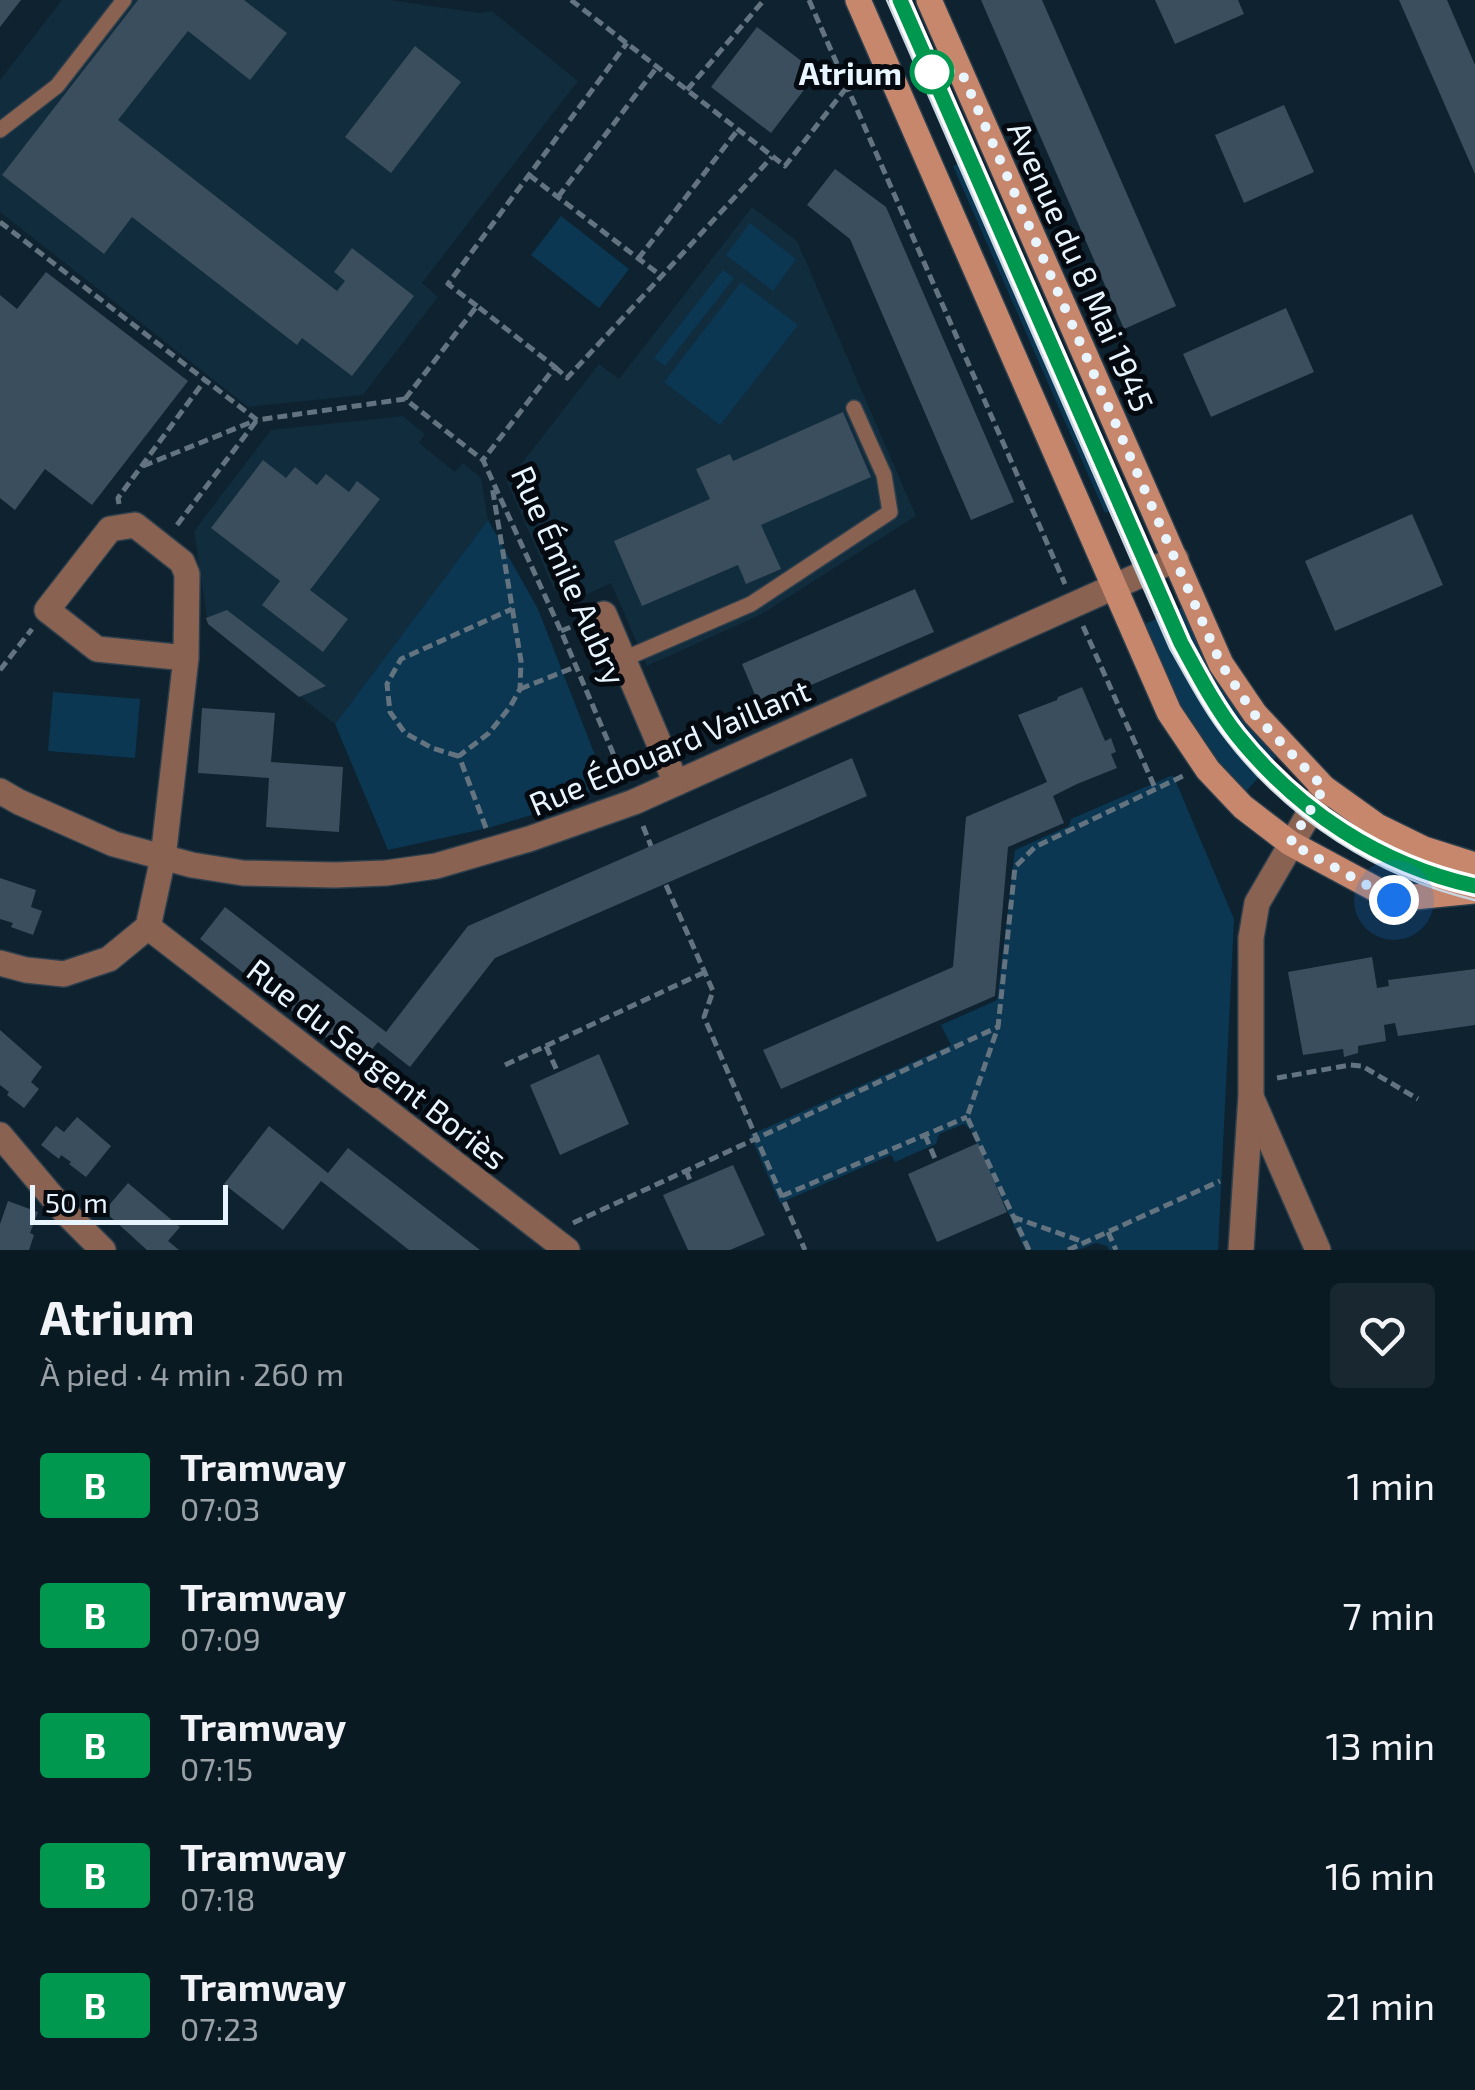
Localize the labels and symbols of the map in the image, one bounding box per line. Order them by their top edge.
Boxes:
marker: Atrium [911,51,953,93]
place label: Atrium [799,53,902,91]
street label: Avenue du 8 Mai 1945 [1001,115,1163,417]
street label: Rue Émile Aubry [505,460,635,690]
street label: Rue Édouard Vaillant [523,670,815,822]
your location [1369,875,1419,925]
street label: Rue du Sergent Boriès [241,950,515,1176]
scale bar [30,1180,228,1224]

